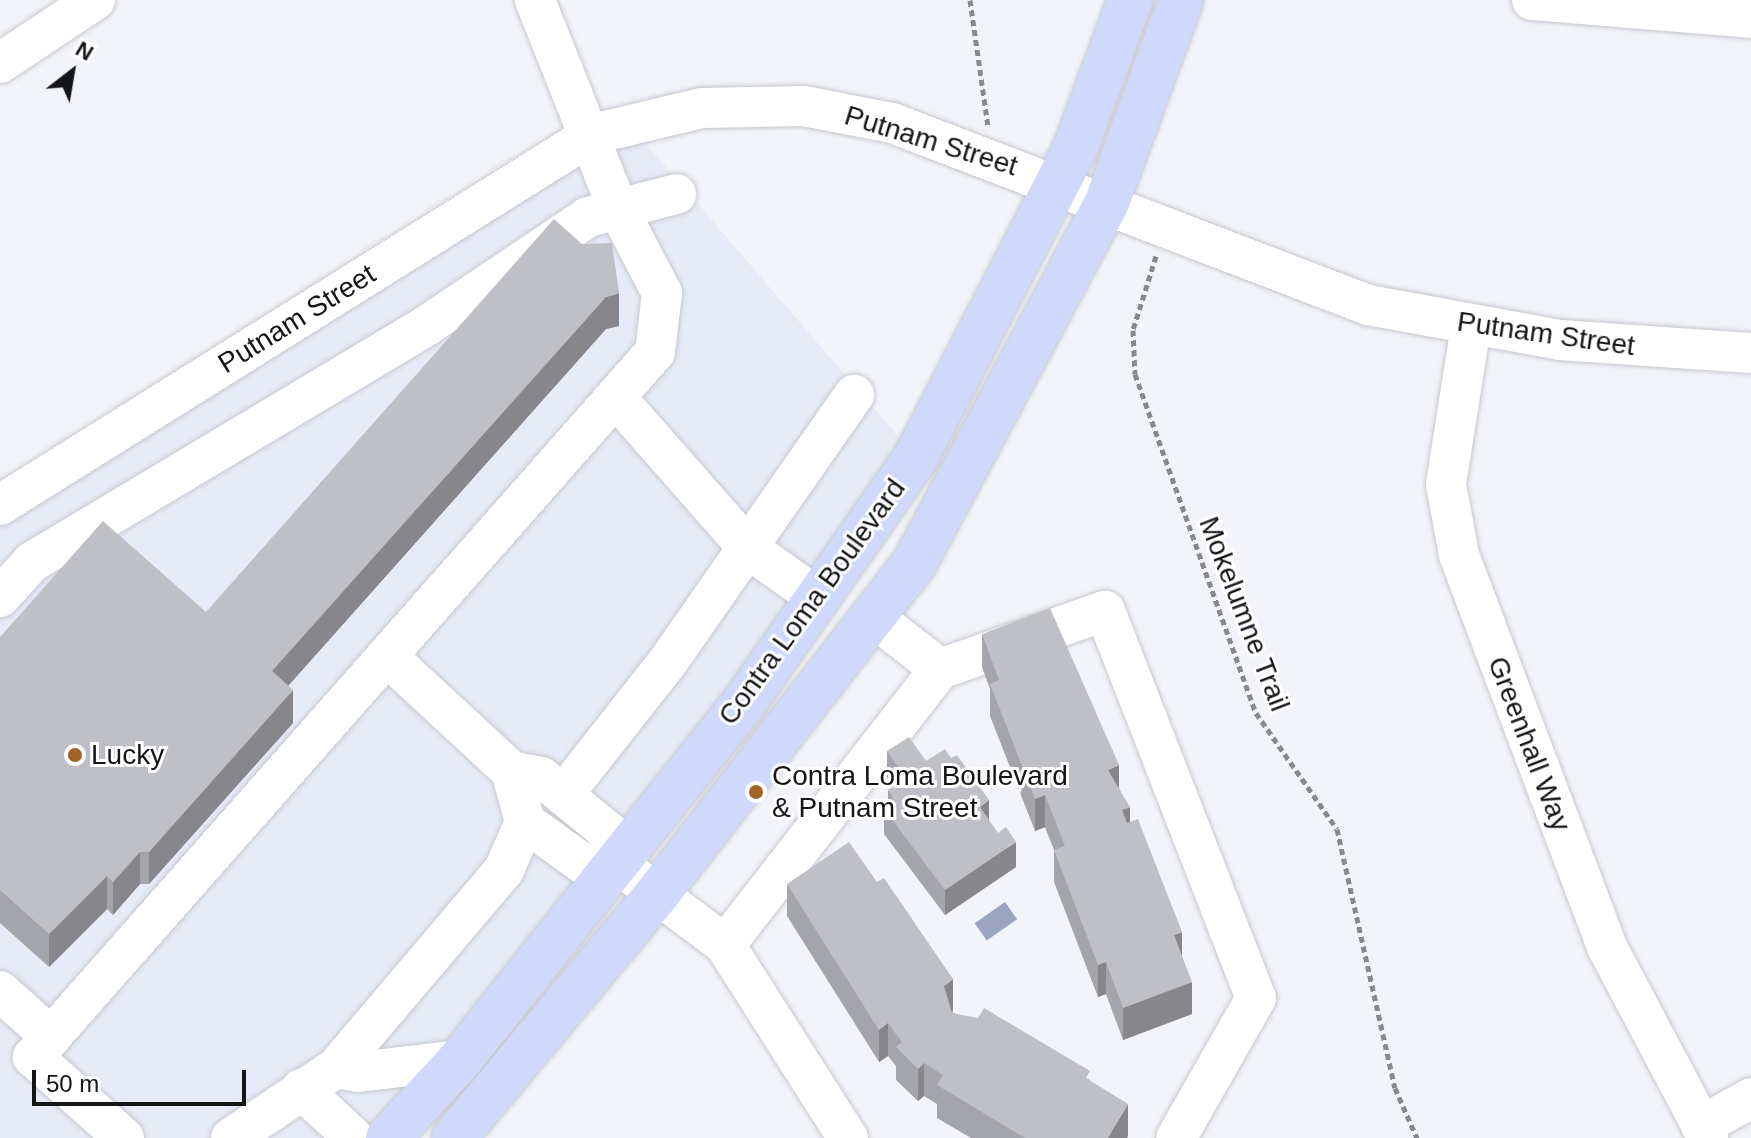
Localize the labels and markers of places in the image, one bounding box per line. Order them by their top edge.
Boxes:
place label: Lucky [91,738,164,772]
marker: Lucky [66,746,84,764]
place label: Contra Loma Boulevard & Putnam Street [772,759,1068,825]
marker: Contra Loma Boulevard & Putnam Street [747,783,765,801]

